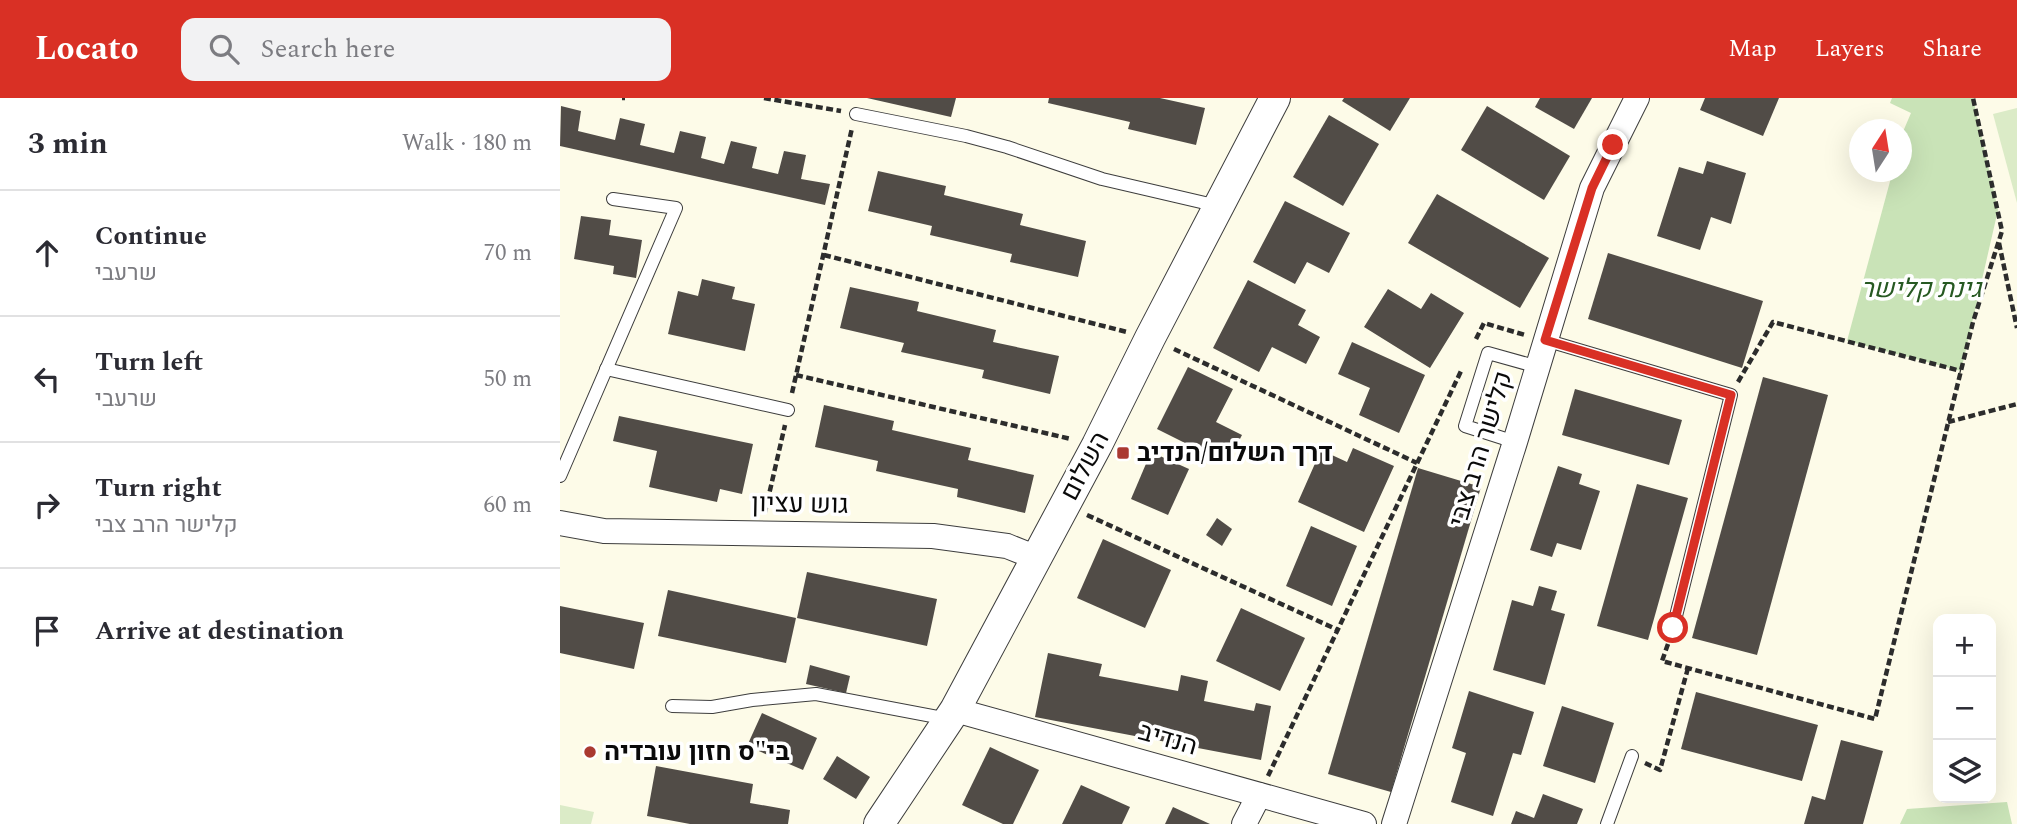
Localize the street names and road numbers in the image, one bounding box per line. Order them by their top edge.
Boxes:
street label: קלישר הרב צבי [1438,366,1524,532]
street label: השלום [1050,424,1120,508]
street label: גוש עציון [751,483,849,525]
street label: הנדיב [1134,712,1202,766]

